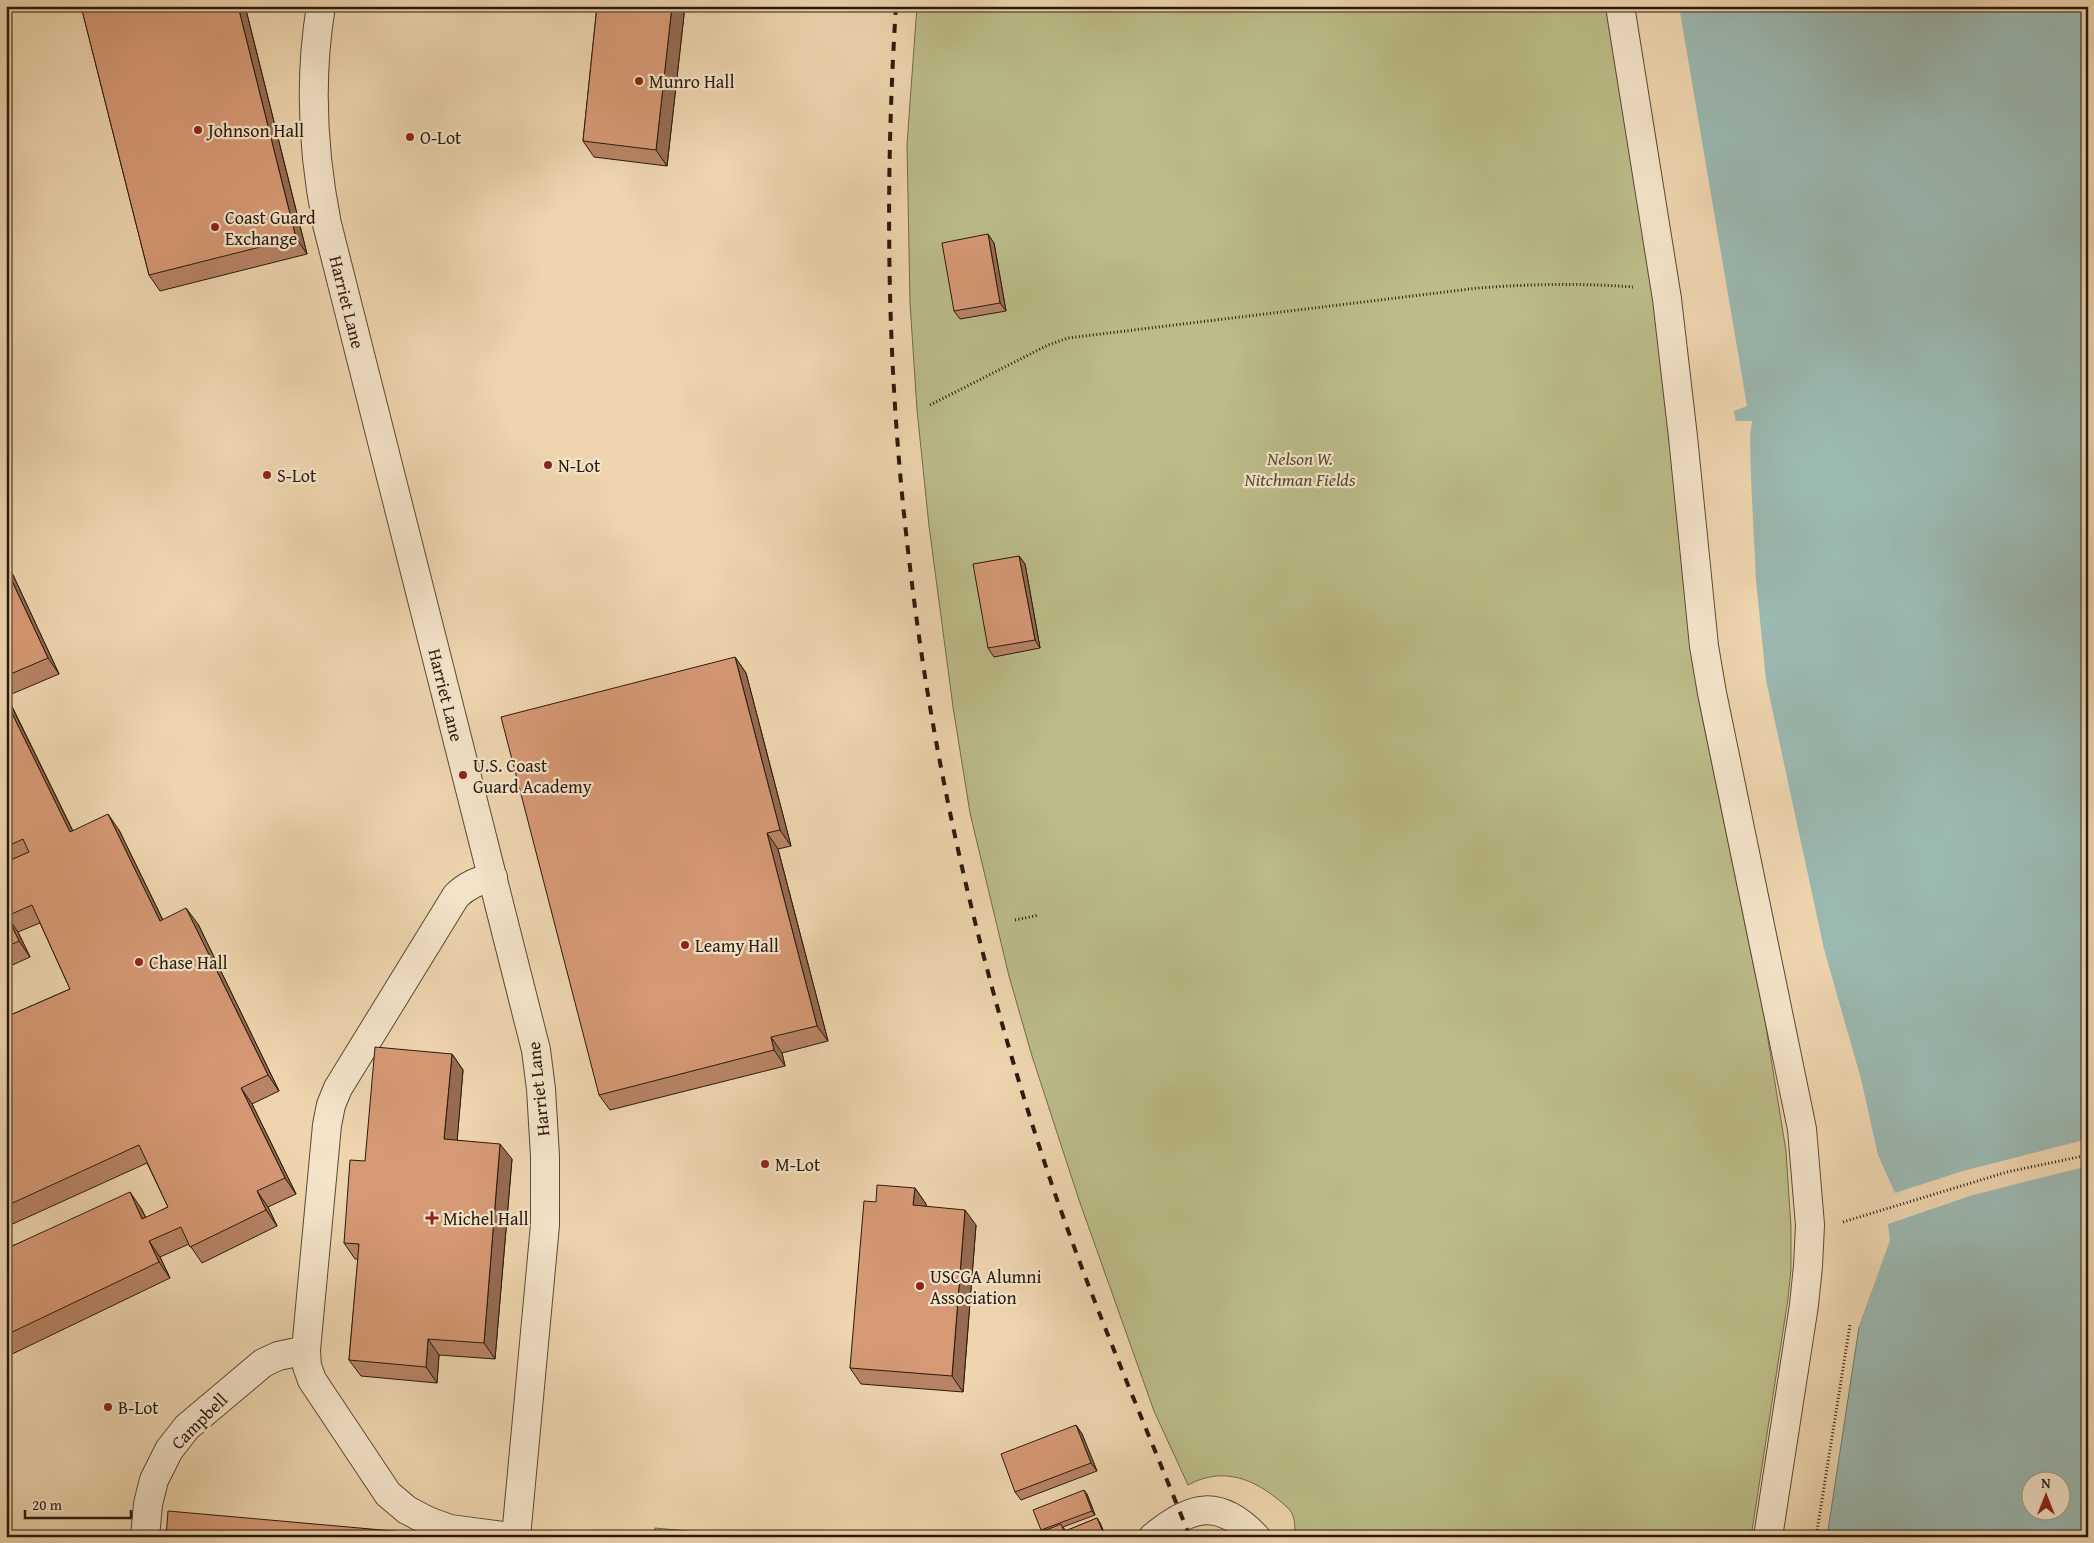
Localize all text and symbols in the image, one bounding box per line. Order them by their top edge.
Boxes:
place label: Munro Hall [649,68,734,95]
marker: Munro Hall [633,75,645,87]
place label: Johnson Hall [206,117,304,144]
marker: Johnson Hall [192,124,204,136]
place label: O-Lot [420,124,462,151]
marker: O-Lot [404,131,416,143]
place label: Coast Guard Exchange [225,204,316,252]
marker: Coast Guard Exchange [209,221,221,233]
street label: Harriet Lane [322,253,372,351]
park label: Nelson W. Nitchman Fields [1243,445,1356,493]
place label: N-Lot [558,452,601,479]
marker: N-Lot [542,459,554,471]
place label: S-Lot [277,462,317,489]
marker: S-Lot [261,469,273,481]
street label: Harriet Lane [421,646,471,744]
place label: U.S. Coast Guard Academy [473,752,592,800]
marker: U.S. Coast Guard Academy [457,769,469,781]
place label: Leamy Hall [695,932,779,959]
marker: Leamy Hall [679,939,691,951]
place label: Chase Hall [149,949,228,976]
marker: Chase Hall [133,956,145,968]
street label: Harriet Lane [520,1040,556,1138]
place label: M-Lot [775,1151,821,1178]
marker: M-Lot [759,1158,771,1170]
place label: Michel Hall [443,1205,529,1232]
marker: Michel Hall [425,1211,439,1225]
place label: USCGA Alumni Association [930,1263,1042,1311]
marker: USCGA Alumni Association [914,1280,926,1292]
street label: Campbell [165,1387,233,1455]
place label: B-Lot [118,1394,159,1421]
marker: B-Lot [102,1401,114,1413]
north arrow [2022,1470,2072,1520]
text: N [2041,1473,2051,1493]
scale bar [25,1488,131,1520]
text: 20 m [32,1494,63,1515]

